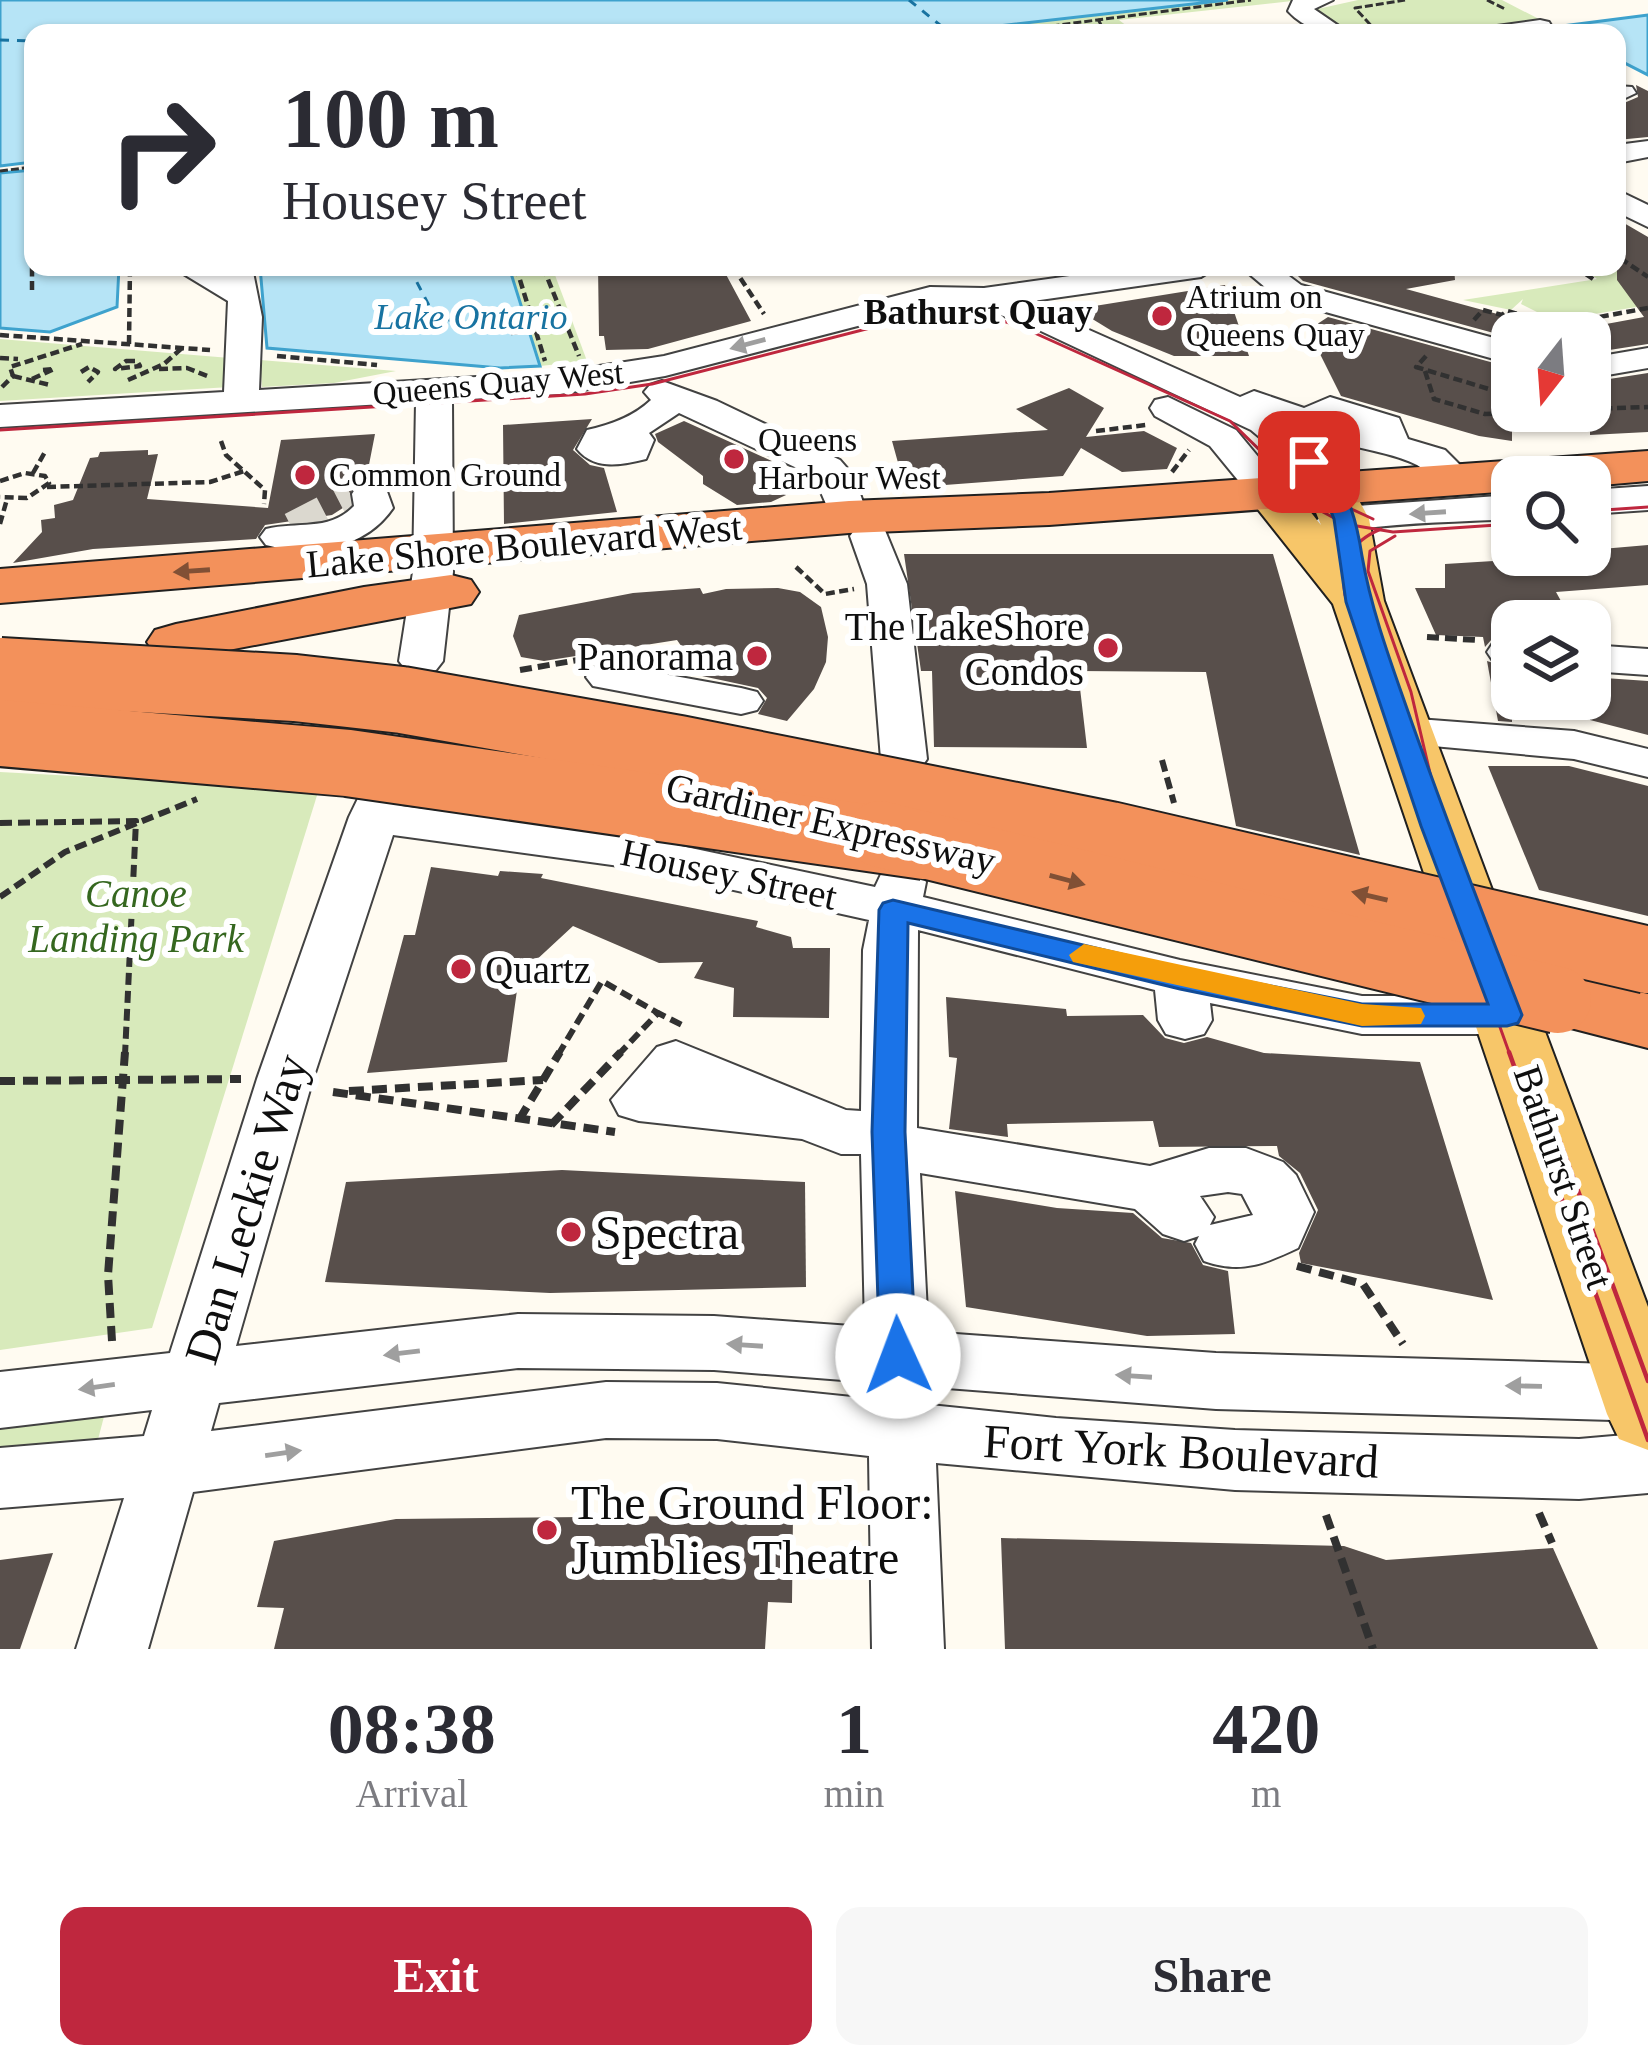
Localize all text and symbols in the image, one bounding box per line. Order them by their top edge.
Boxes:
icon: right [84,72,240,228]
text: 100 m [282,72,499,165]
text: Housey Street [282,171,586,231]
place label: Atrium on Queens Quay [1186,279,1365,353]
district label: Bathurst Quay [863,292,1093,332]
water label: Lake Ontario [374,297,568,337]
marker: Atrium on Queens Quay [1149,303,1175,329]
north arrow [1491,312,1611,432]
map controls [1491,312,1611,720]
one-way arrow [729,336,766,355]
street label: Queens Quay West [371,354,625,412]
pin [1258,411,1360,513]
place label: Queens Harbour West [758,422,941,496]
icon: arrive [1276,429,1342,495]
marker: Queens Harbour West [721,446,747,472]
button: search [1491,456,1611,576]
place label: Common Ground [329,457,561,493]
marker: Common Ground [292,462,318,488]
one-way arrow [1409,504,1446,523]
street label: Lake Shore Boulevard West [304,505,744,585]
one-way arrow [173,562,210,581]
button: layers [1491,600,1611,720]
place label: The LakeShore Condos [845,605,1084,693]
place label: Panorama [577,635,733,678]
marker: The LakeShore Condos [1095,635,1121,661]
marker: Panorama [744,643,770,669]
street label: Gardiner Expressway [662,764,1000,883]
street label: Housey Street [617,830,841,919]
one-way arrow [1049,871,1086,890]
park label: Canoe Landing Park [27,872,244,961]
one-way arrow [1352,886,1389,905]
place label: Quartz [485,948,591,991]
marker: Quartz [448,956,474,982]
street label: Dan Leckie Way [174,1048,318,1370]
street label: Bathurst Street [1506,1060,1622,1294]
place label: Spectra [595,1206,739,1259]
marker: Spectra [558,1219,584,1245]
position arrow [835,1293,961,1419]
one-way arrow [726,1335,763,1354]
one-way arrow [383,1344,420,1363]
one-way arrow [1115,1366,1152,1385]
one-way arrow [1504,1376,1542,1395]
one-way arrow [78,1378,115,1397]
street label: Fort York Boulevard [982,1414,1380,1488]
one-way arrow [265,1443,302,1462]
place label: The Ground Floor: Jumblies Theatre [571,1476,934,1584]
marker: The Ground Floor: Jumblies Theatre [534,1517,560,1543]
text: 08:38 [328,1689,496,1769]
text: 1 [836,1689,872,1769]
text: 420 [1212,1689,1320,1769]
text: Arrival [356,1772,468,1815]
text: min [824,1772,884,1815]
text: m [1251,1772,1281,1815]
button: Exit [60,1907,812,2045]
button: Share [836,1907,1588,2045]

